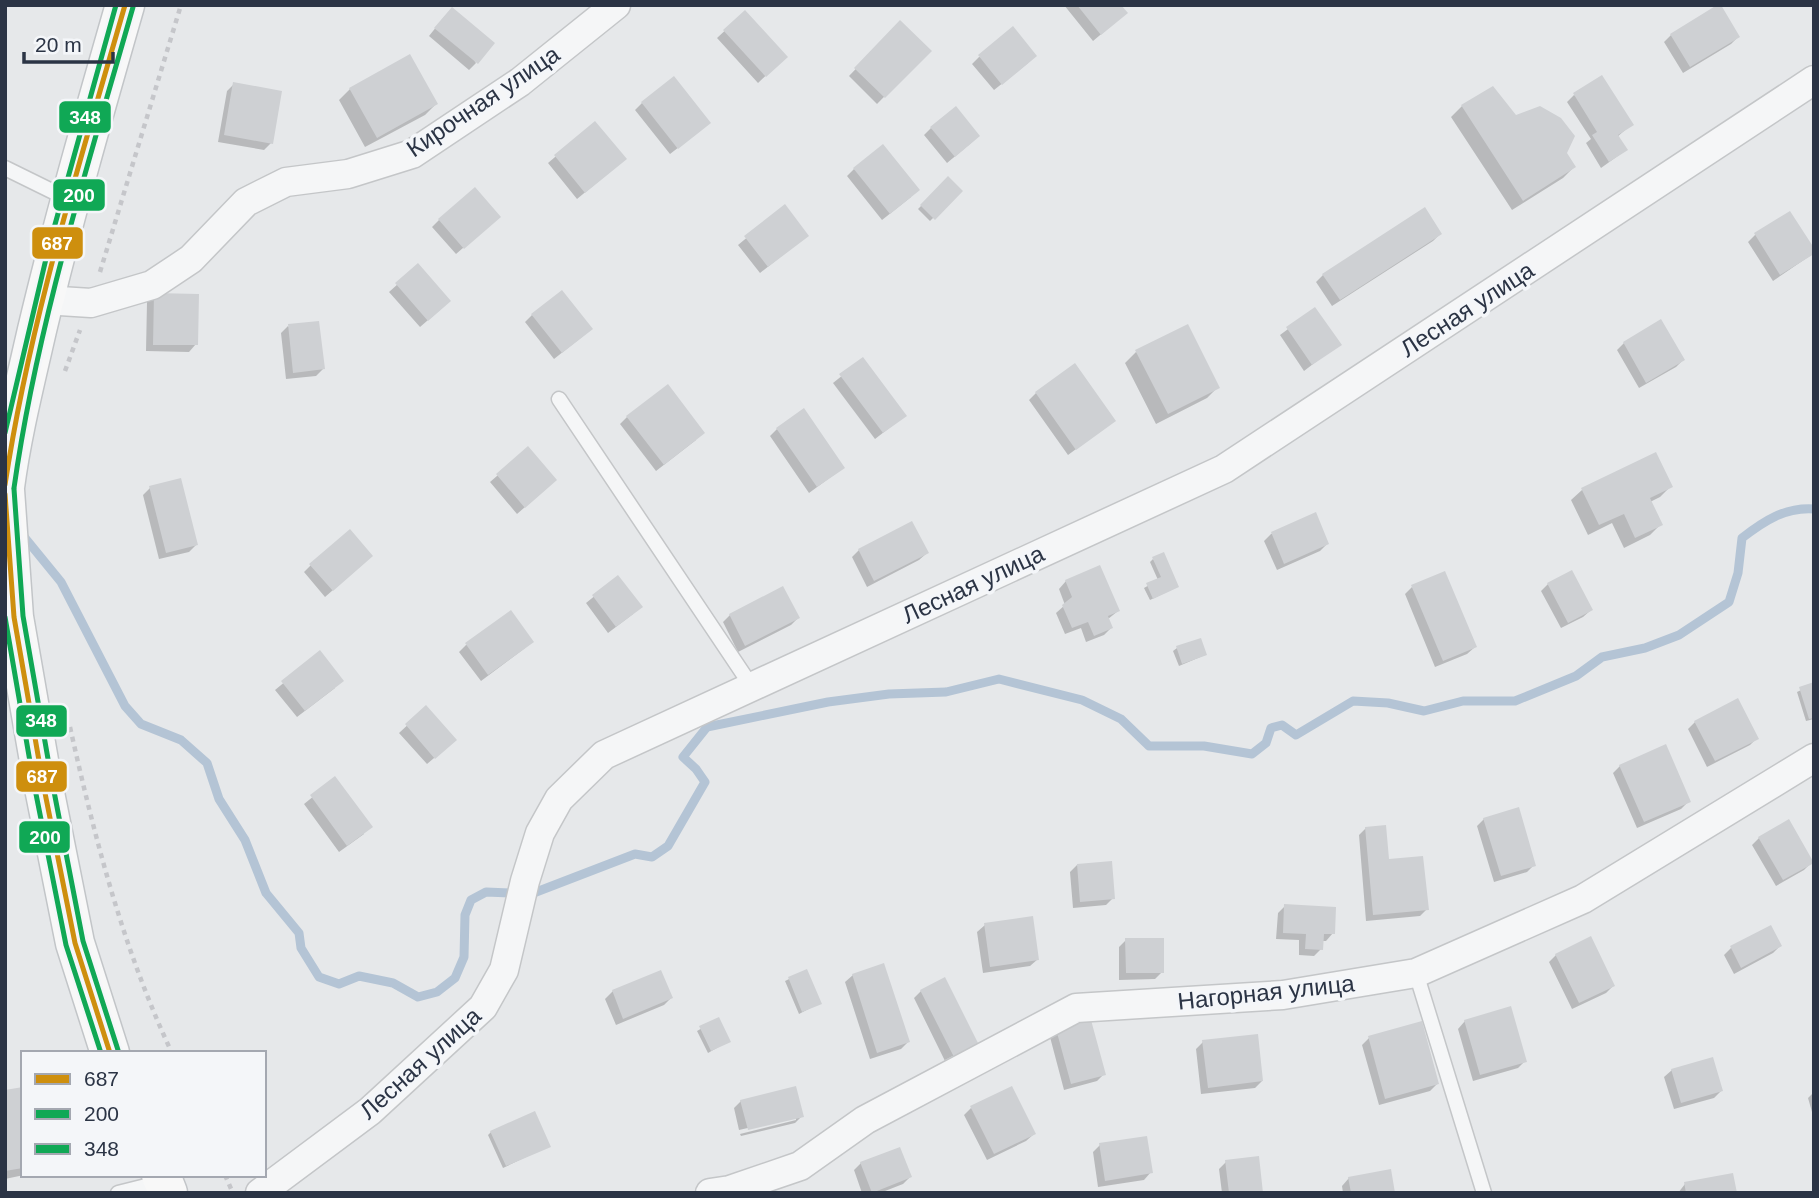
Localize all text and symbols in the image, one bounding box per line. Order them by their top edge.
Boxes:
scale bar [24,21,114,65]
text: 20 m [35,33,82,56]
street label: Кирочная улица [402,40,565,162]
line badge: 348 [58,100,112,134]
text: 348 [69,107,101,128]
line badge: 200 [52,178,106,212]
text: 200 [63,185,95,206]
line badge: 687 [31,226,84,260]
text: 687 [41,233,73,254]
street label: Лесная улица [1395,256,1539,362]
street label: Лесная улица [898,539,1049,629]
line badge: 348 [15,704,68,738]
text: 348 [25,710,57,731]
line badge: 687 [15,760,68,793]
text: 687 [26,766,58,787]
line badge: 200 [18,820,71,854]
text: 200 [29,827,61,848]
street label: Нагорная улица [1176,969,1356,1015]
street label: Лесная улица [354,1001,486,1124]
legend [21,1051,266,1177]
text: 687 [84,1067,119,1090]
text: 200 [84,1102,119,1125]
text: 348 [84,1137,119,1160]

